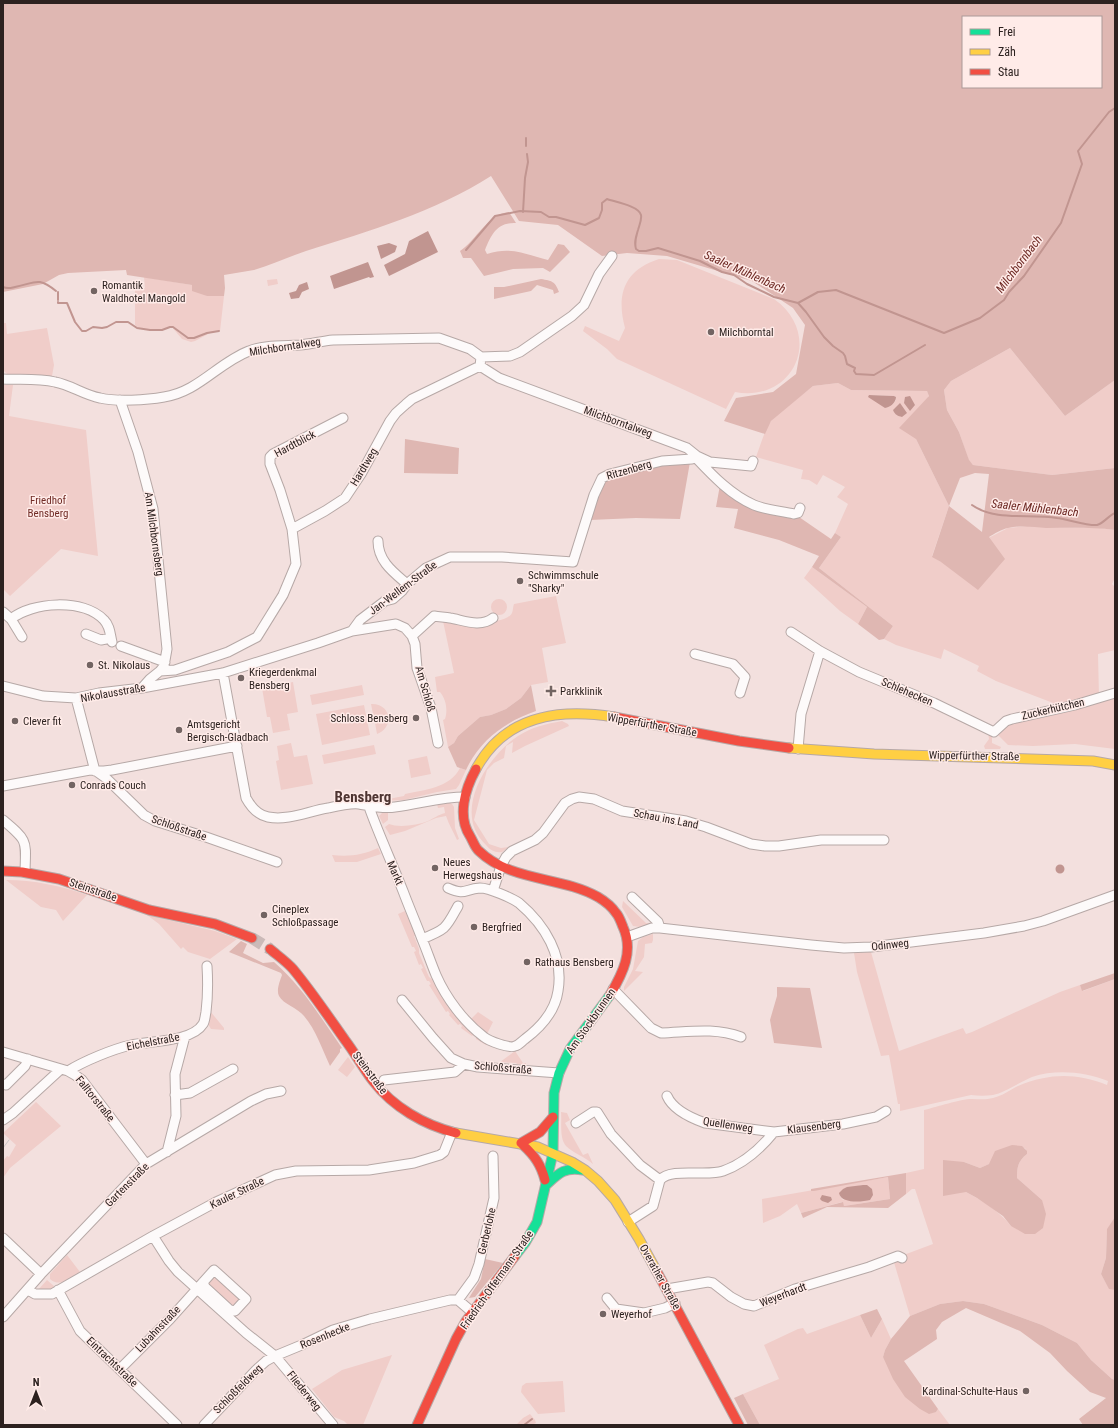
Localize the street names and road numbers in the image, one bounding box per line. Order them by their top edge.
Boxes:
street label: Milchborntalweg [248,335,322,359]
street label: Milchborntalweg [582,404,654,440]
street label: Hardtblick [272,428,318,460]
street label: Hardtweg [348,446,380,488]
street label: Ritzenberg [605,457,653,483]
street label: Am Milchbornsberg [142,491,166,577]
street label: Jan-Wellem-Straße [367,558,439,618]
street label: Am Schloß [412,665,438,714]
street label: Schlehecken [879,675,935,709]
street label: Nikolausstraße [80,681,146,705]
street label: Zuckerhütchen [1020,695,1086,723]
street label: Wipperfürther Straße [606,711,698,739]
street label: Wipperfürther Straße [929,749,1019,763]
street label: Schau ins Land [632,806,700,832]
street label: Schloßstraße [150,812,208,844]
street label: Markt [384,859,406,887]
street label: Steinstraße [67,876,119,904]
street label: Odinweg [871,937,909,953]
street label: Am Stockbrunnen [564,986,618,1056]
street label: Eichelstraße [125,1031,181,1053]
street label: Steinstraße [350,1049,390,1097]
street label: Schloßstraße [474,1059,532,1077]
street label: Falltorstraße [73,1074,117,1124]
street label: Quellenweg [702,1115,754,1135]
street label: Klausenberg [786,1117,842,1137]
street label: Gartenstraße [102,1160,152,1210]
street label: Kauler Straße [208,1174,266,1212]
street label: Gerberlohe [475,1206,499,1256]
street label: Friedrich-Offermann-Straße [458,1228,536,1332]
street label: Overather Straße [637,1242,683,1312]
street label: Weyerhardt [758,1280,808,1310]
street label: Lubahnstraße [133,1303,183,1355]
street label: Rosenhecke [298,1320,352,1352]
street label: Eintrachtstraße [84,1334,140,1390]
street label: Schloßfeldweg [211,1362,265,1416]
street label: Fliederweg [284,1369,324,1413]

